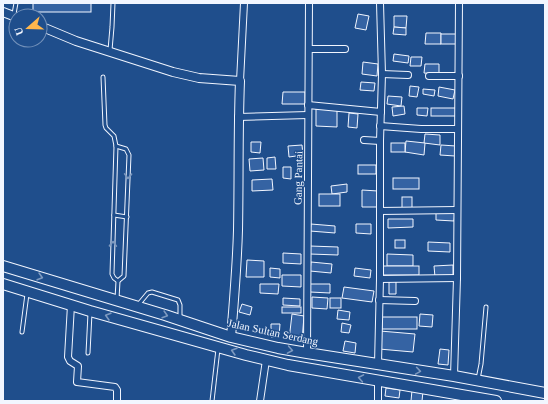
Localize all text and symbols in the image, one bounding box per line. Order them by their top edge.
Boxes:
north arrow [8,8,48,48]
text: U [12,26,26,37]
street label: Gang Pantai [292,151,304,205]
one-way arrow [124,173,133,179]
one-way arrow [109,241,118,247]
one-way arrow [37,272,44,281]
one-way arrow [161,310,168,319]
one-way arrow [105,312,112,321]
street label: Jalan Sultan Serdang [227,317,320,348]
one-way arrow [287,345,293,354]
one-way arrow [230,347,237,356]
one-way arrow [415,366,421,375]
one-way arrow [357,375,364,383]

